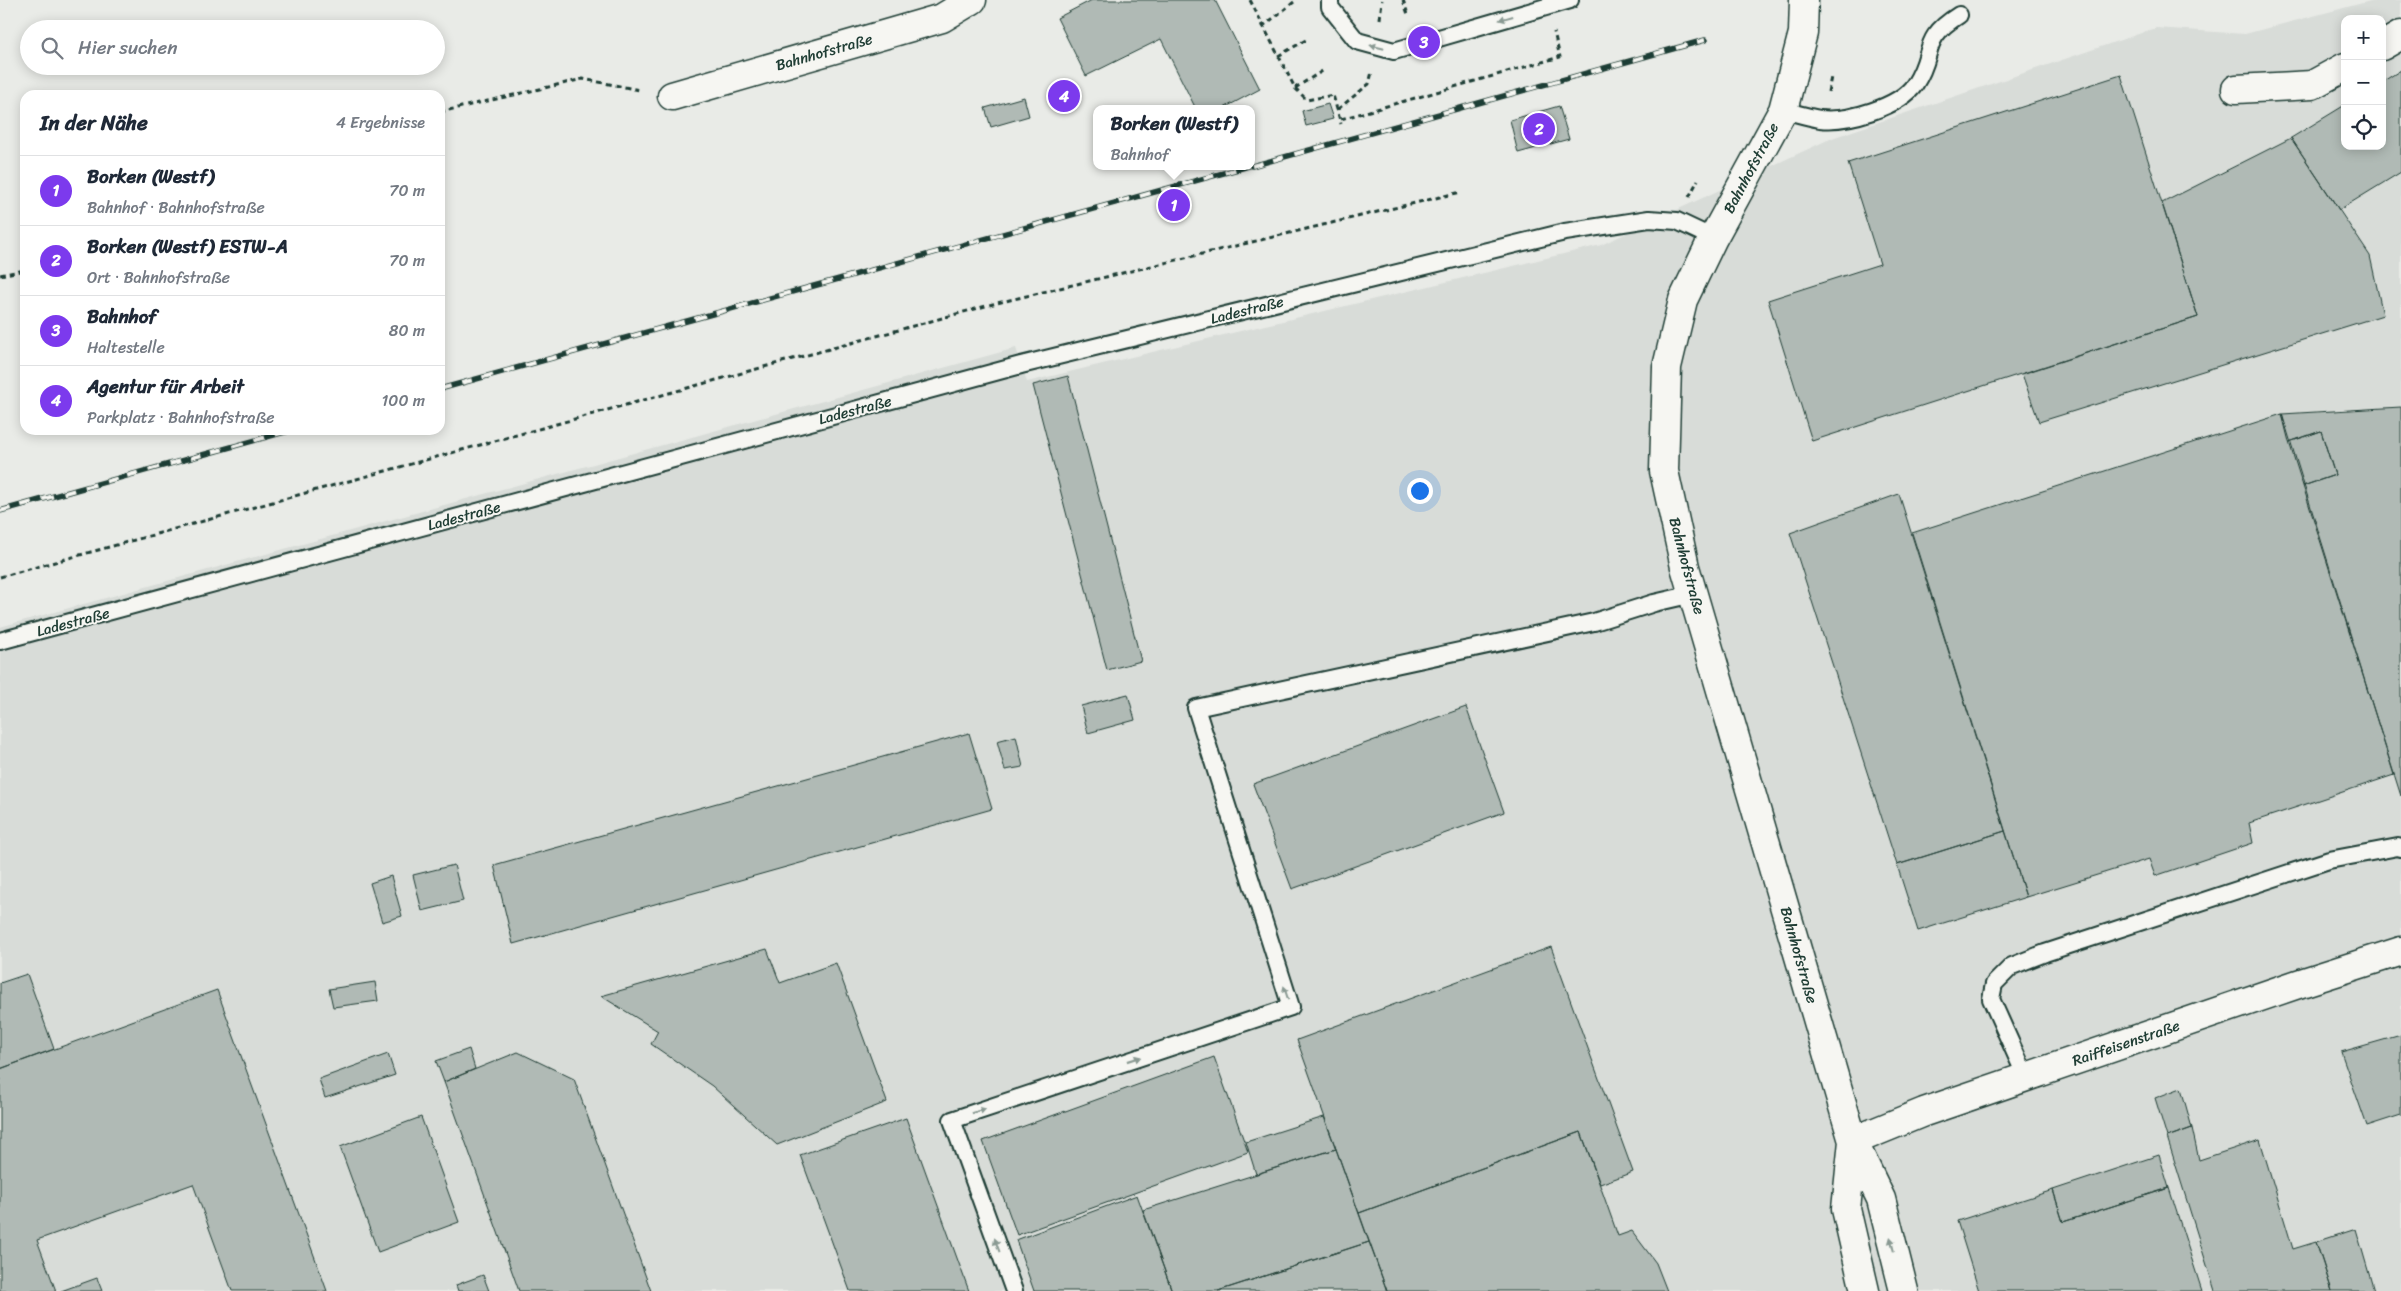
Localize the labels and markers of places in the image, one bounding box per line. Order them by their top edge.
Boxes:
pin: 3 [1408,23,1440,61]
pin: 4 [1048,77,1080,115]
pin: 2 [1523,110,1555,148]
pin: 1 [1158,186,1190,224]

